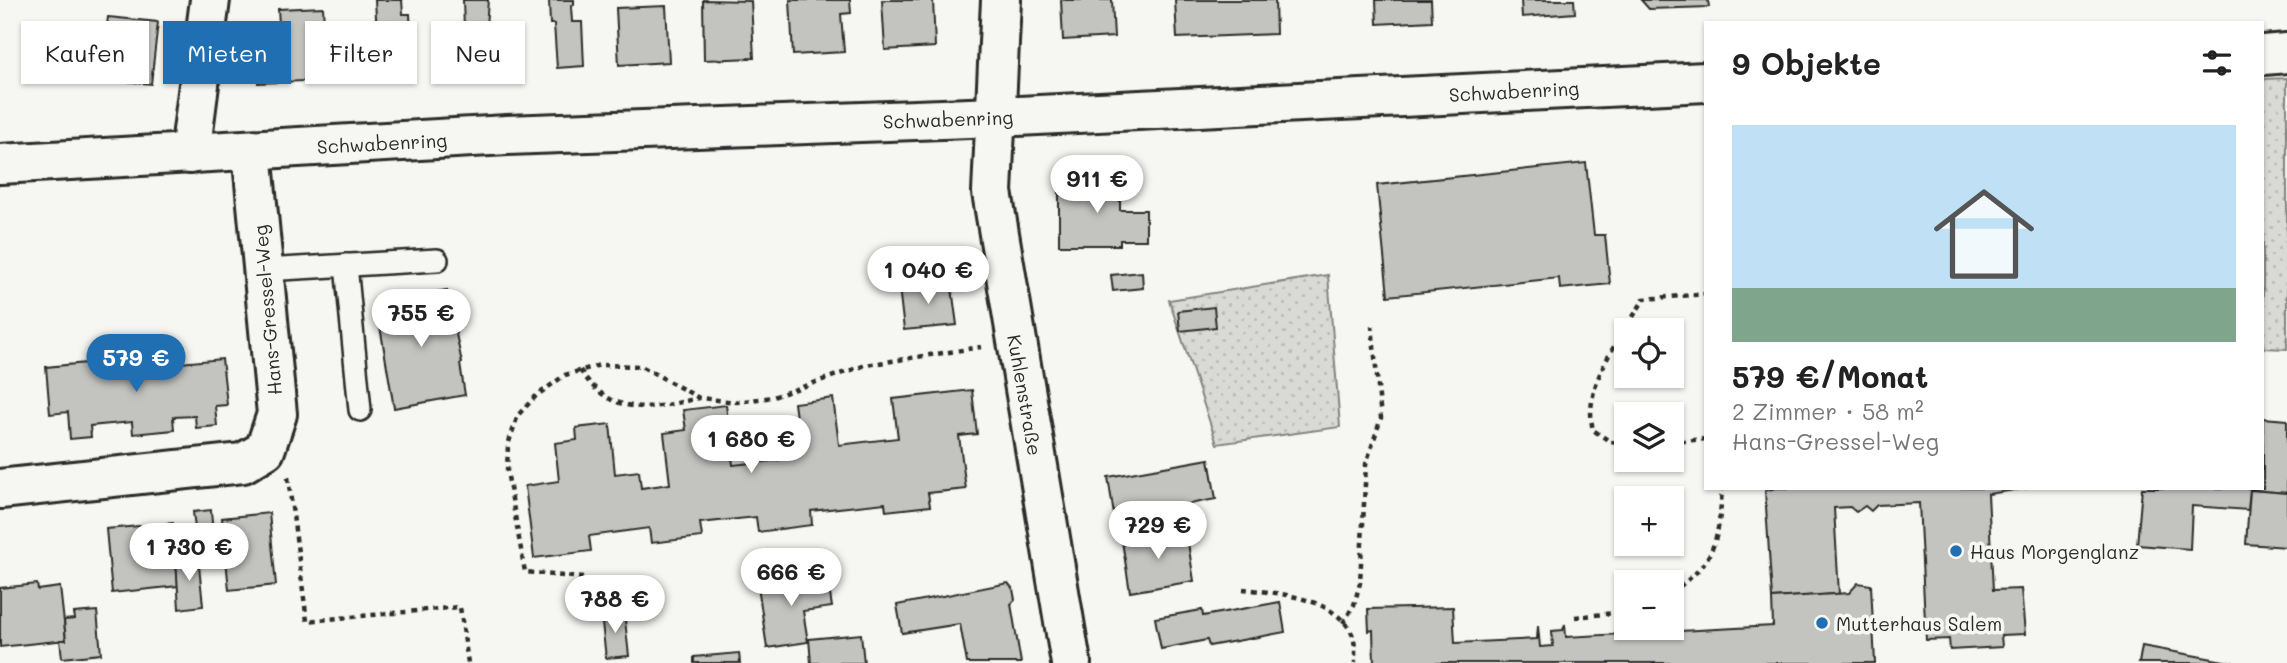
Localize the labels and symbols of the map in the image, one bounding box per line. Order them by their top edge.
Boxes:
street label: Schwabenring [1448,75,1580,107]
street label: Schwabenring [882,104,1014,134]
street label: Schwabenring [316,127,448,159]
pin: 911 € [1048,156,1146,215]
street label: Hans-Gressel-Weg [247,224,287,396]
pin: 1 040 € [863,246,993,306]
pin: 755 € [372,290,470,349]
street label: Kuhlenstraße [1002,333,1048,457]
pin: 579 € [87,334,185,394]
pin: 1 680 € [686,416,816,475]
pin: 729 € [1109,502,1207,561]
pin: 1 730 € [124,524,254,583]
place label: Haus Morgenglanz [1970,539,2139,564]
marker: Haus Morgenglanz [1948,543,1964,559]
pin: 666 € [742,548,840,608]
pin: 788 € [566,576,664,635]
place label: Mutterhaus Salem [1836,611,2002,636]
marker: Mutterhaus Salem [1814,615,1830,631]

